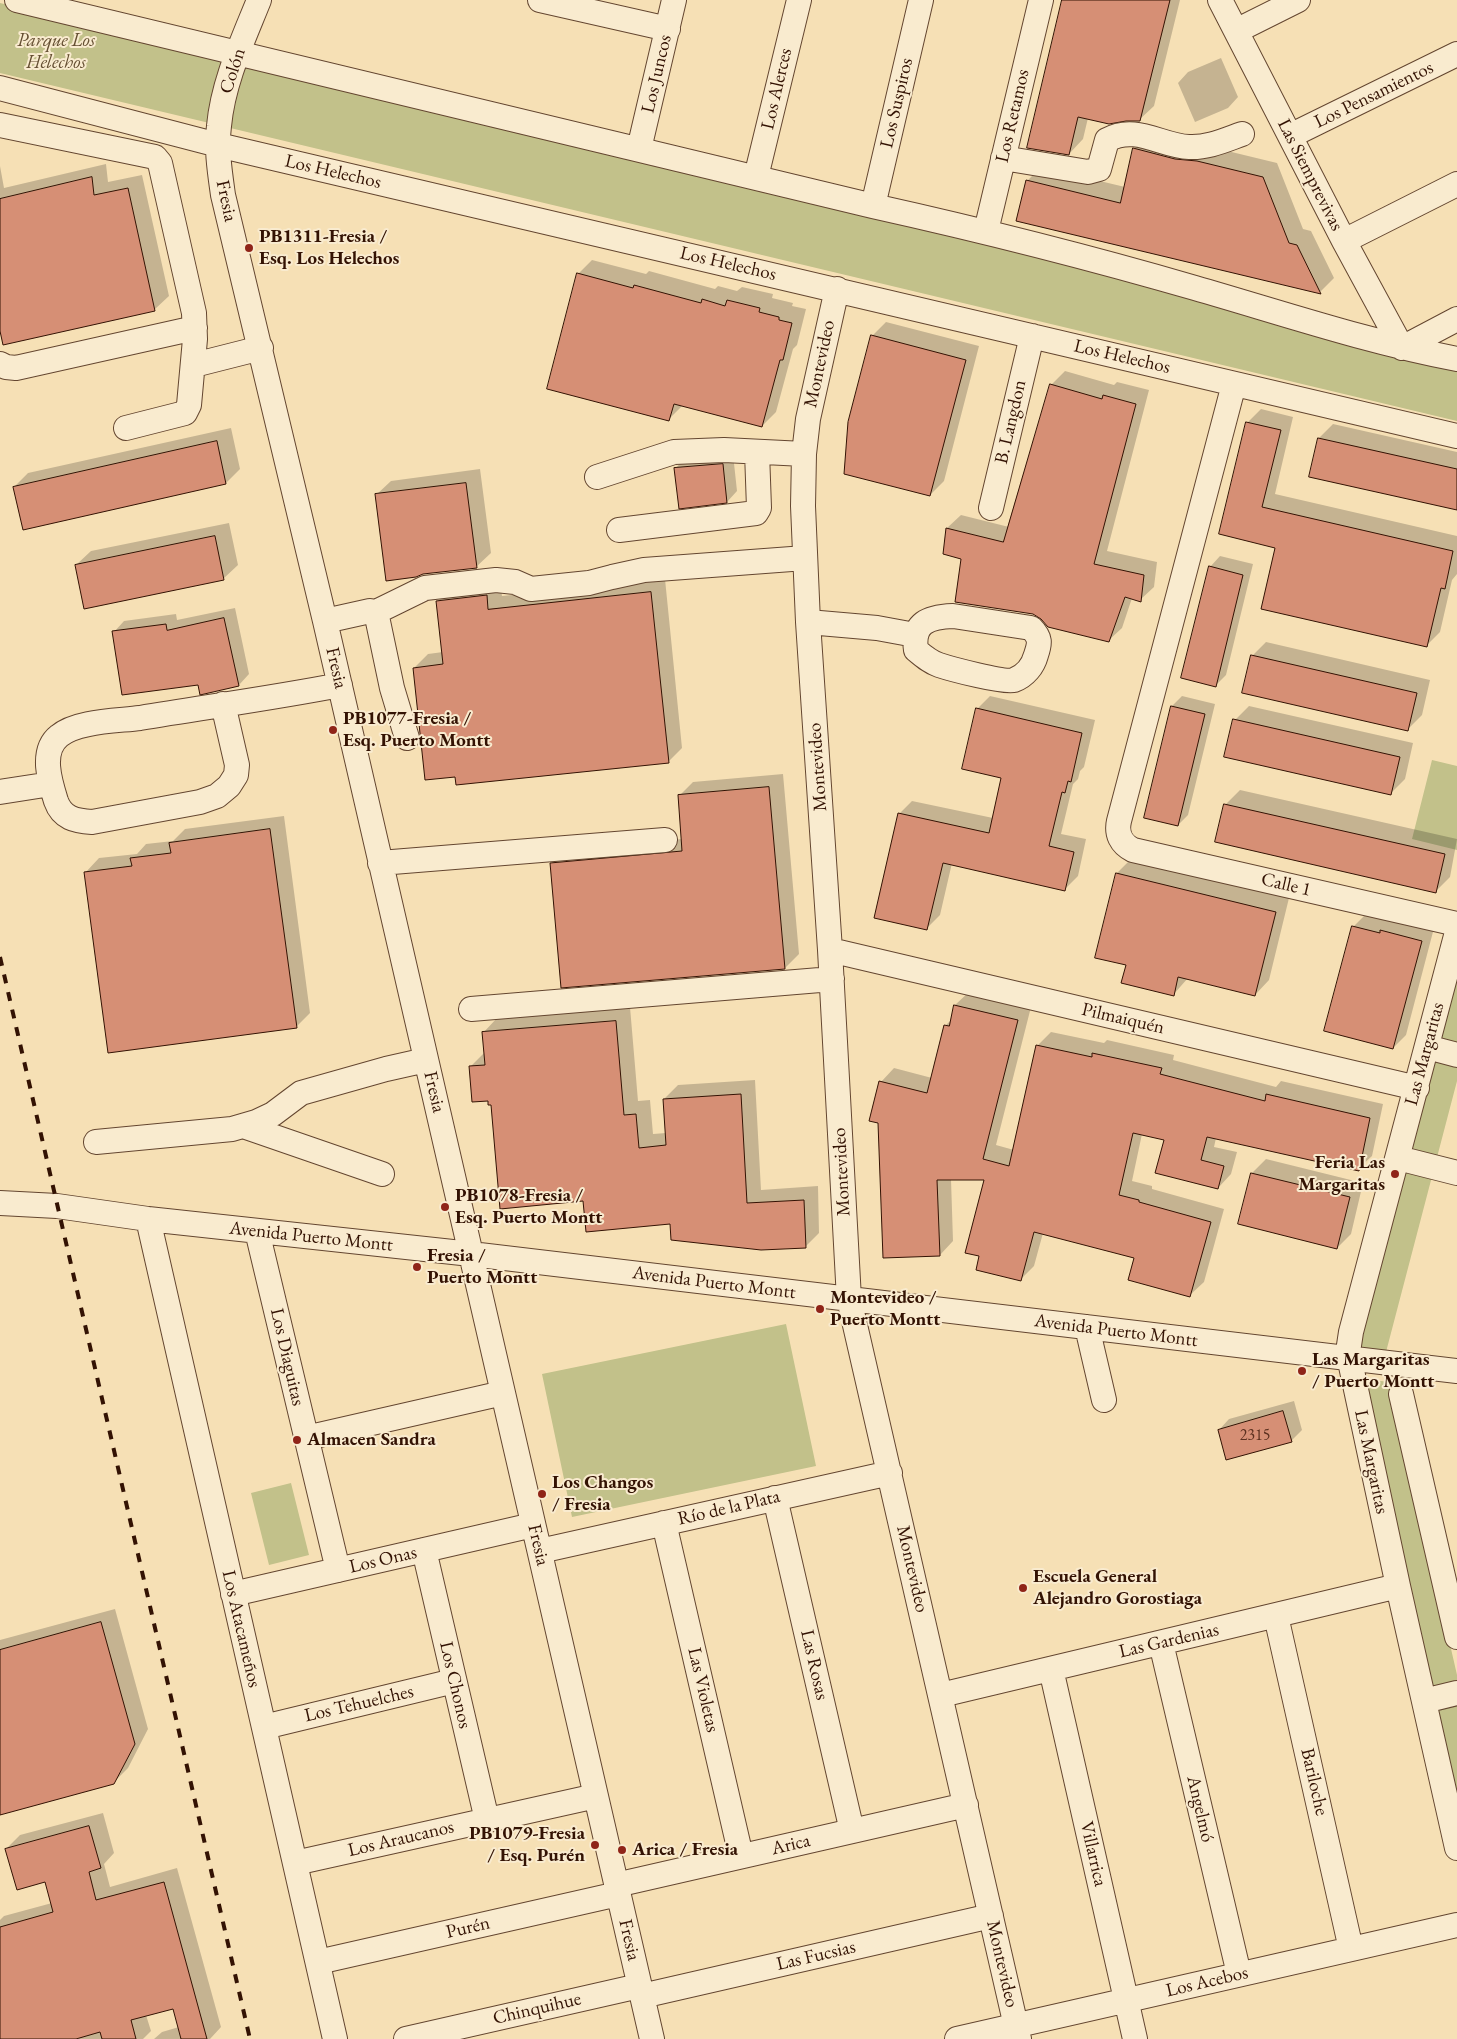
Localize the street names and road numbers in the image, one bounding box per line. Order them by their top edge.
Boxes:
street label: Los Juncos [637,33,677,115]
street label: Colón [215,45,251,97]
street label: Los Alerces [757,46,797,132]
street label: Los Suspiros [876,56,918,150]
street label: Los Pensamientos [1311,56,1437,134]
street label: Los Retamos [991,67,1035,165]
street label: Las Siemprevivas [1272,115,1348,235]
street label: Los Helechos [283,150,383,194]
street label: Fresia [210,178,242,224]
street label: Los Helechos [678,242,778,286]
street label: Montevideo [800,318,840,410]
street label: Los Helechos [1072,335,1172,379]
street label: B. Langdon [990,378,1032,466]
street label: Fresia [320,645,352,691]
street label: Montevideo [804,722,832,812]
street label: Calle 1 [1259,868,1313,902]
street label: Pilmaiquén [1079,998,1167,1040]
street label: Las Margaritas [1400,1000,1450,1108]
street label: Fresia [418,1069,450,1115]
street label: Montevideo [828,1127,856,1217]
street label: Avenida Puerto Montt [228,1217,394,1257]
street label: Avenida Puerto Montt [631,1262,797,1304]
street label: Los Diaguitas [265,1306,309,1408]
street label: Avenida Puerto Montt [1033,1310,1199,1352]
street label: Las Margaritas [1349,1408,1393,1516]
street label: Río de la Plata [676,1485,782,1531]
street label: Fresia [522,1522,554,1568]
street label: Montevideo [891,1523,933,1615]
street label: Los Onas [347,1541,419,1579]
street label: Los Atacameños [216,1568,266,1690]
street label: Las Gardenias [1117,1618,1221,1664]
street label: Las Rosas [795,1628,833,1702]
street label: Los Chonos [434,1639,476,1731]
street label: Las Violetas [682,1645,724,1735]
street label: Los Tehuelches [302,1680,416,1728]
street label: Bariloche [1295,1746,1333,1818]
street label: Angelmó [1181,1774,1219,1844]
street label: Los Araucanos [346,1816,456,1862]
street label: Villarrica [1074,1819,1112,1889]
street label: Arica [769,1829,813,1861]
street label: Purén [444,1912,492,1944]
street label: Fresia [613,1917,645,1963]
street label: Montevideo [981,1918,1023,2010]
street label: Las Fucsias [774,1936,858,1976]
street label: Los Acebos [1164,1961,1250,2003]
street label: Chinquihue [491,1988,583,2030]

